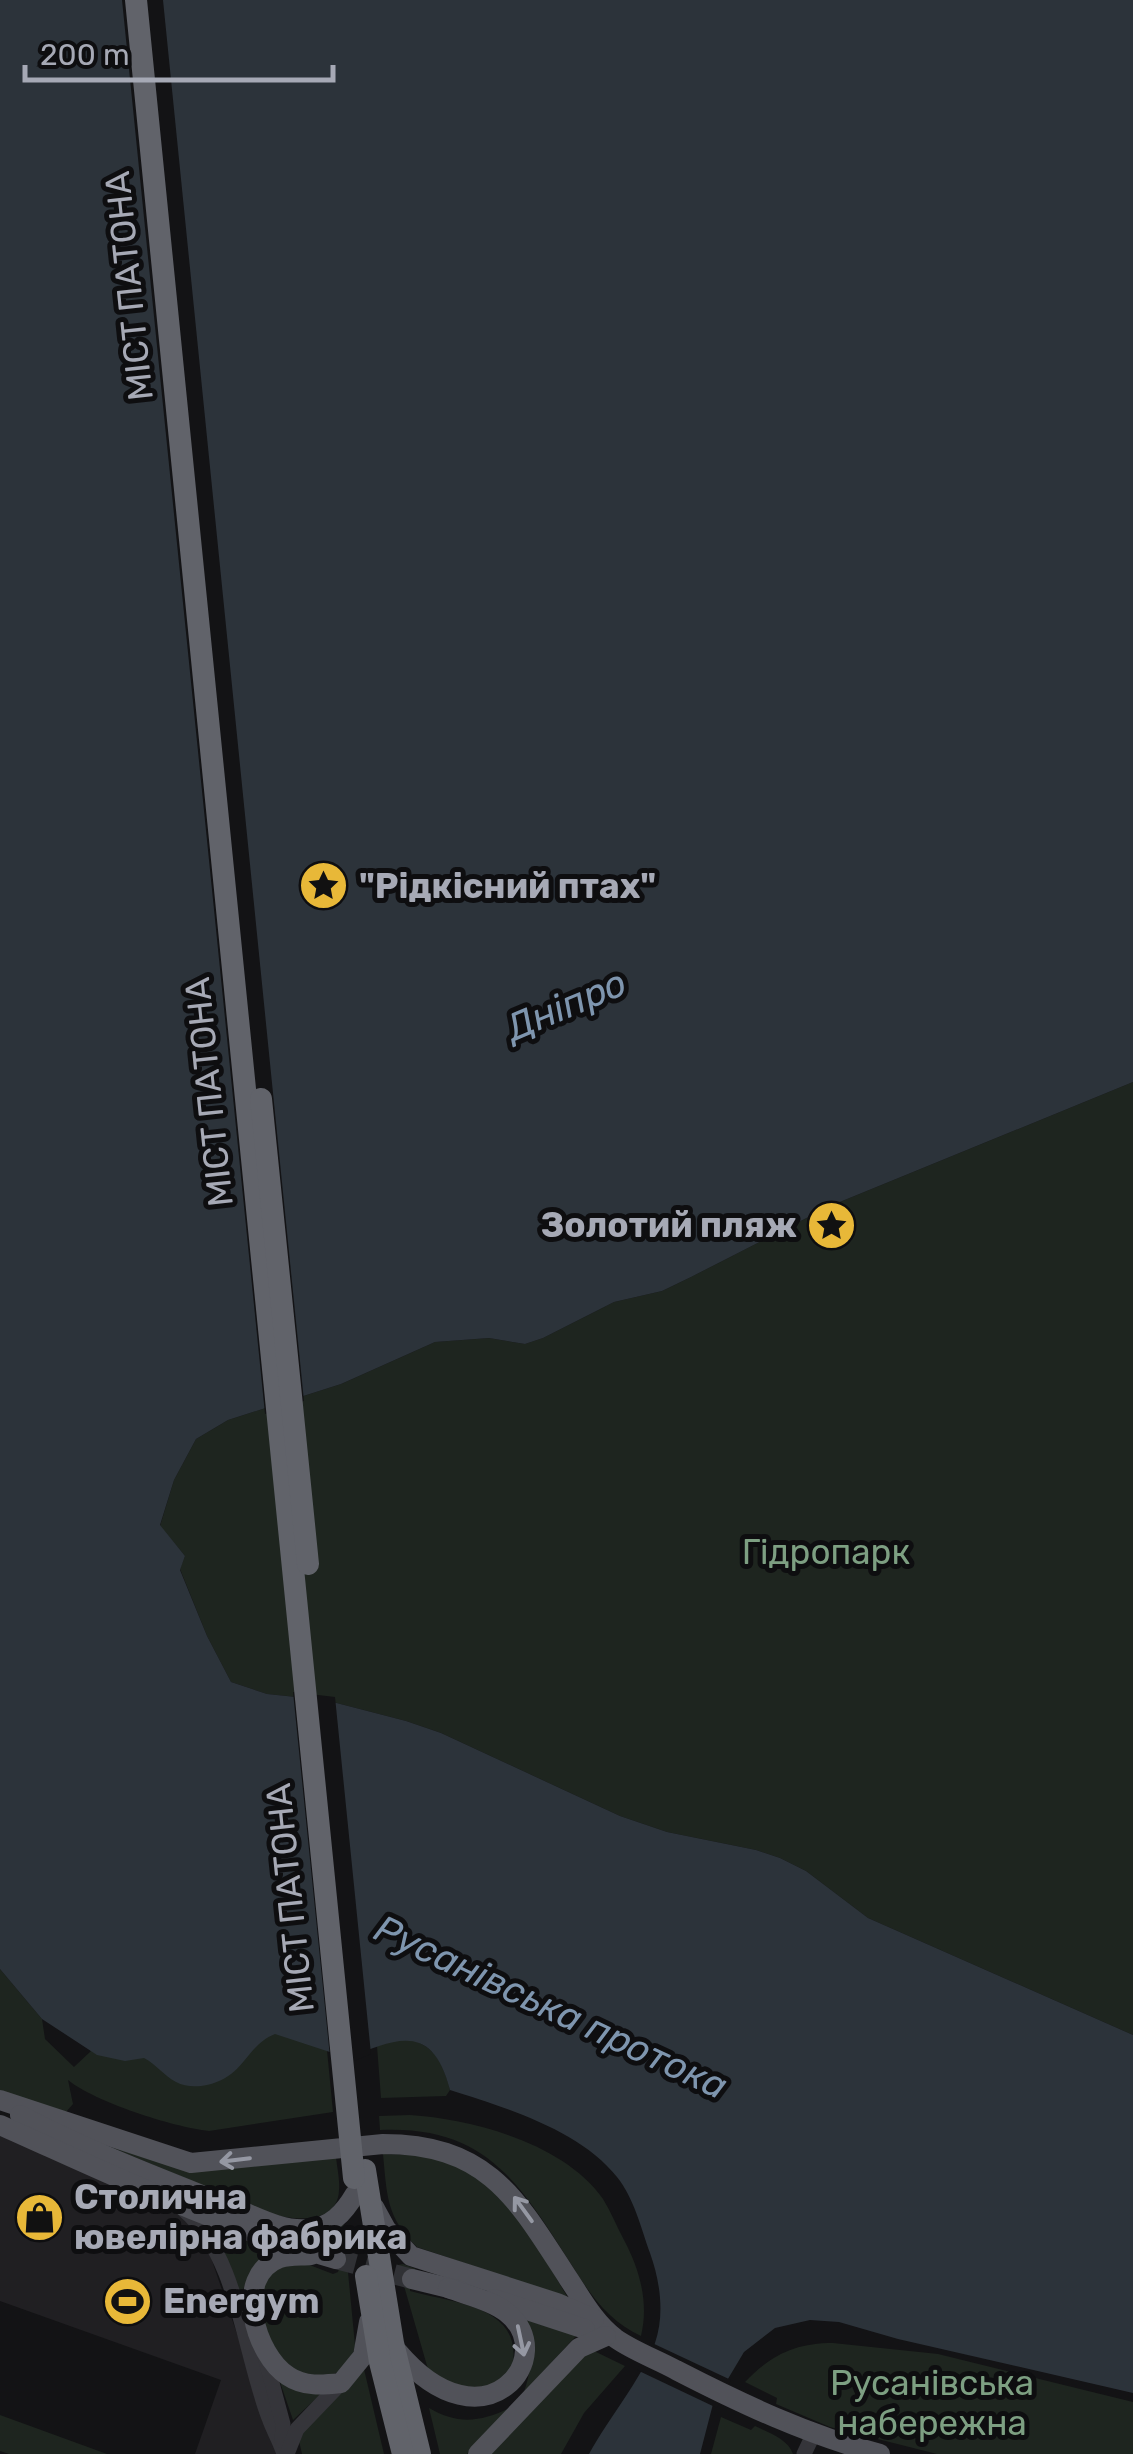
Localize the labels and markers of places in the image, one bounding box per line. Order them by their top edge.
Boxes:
place icon: "Рідкісний птах" [298,860,350,912]
place label: "Рідкісний птах" [359,865,656,907]
place icon: Золотий пляж [806,1199,858,1251]
place label: Золотий пляж [541,1204,797,1246]
place label: Столична ювелірна фабрика [74,2176,407,2258]
shop icon: Столична ювелірна фабрика [13,2191,65,2243]
sports icon: Energym [102,2275,154,2327]
place label: Energym [163,2280,320,2322]

